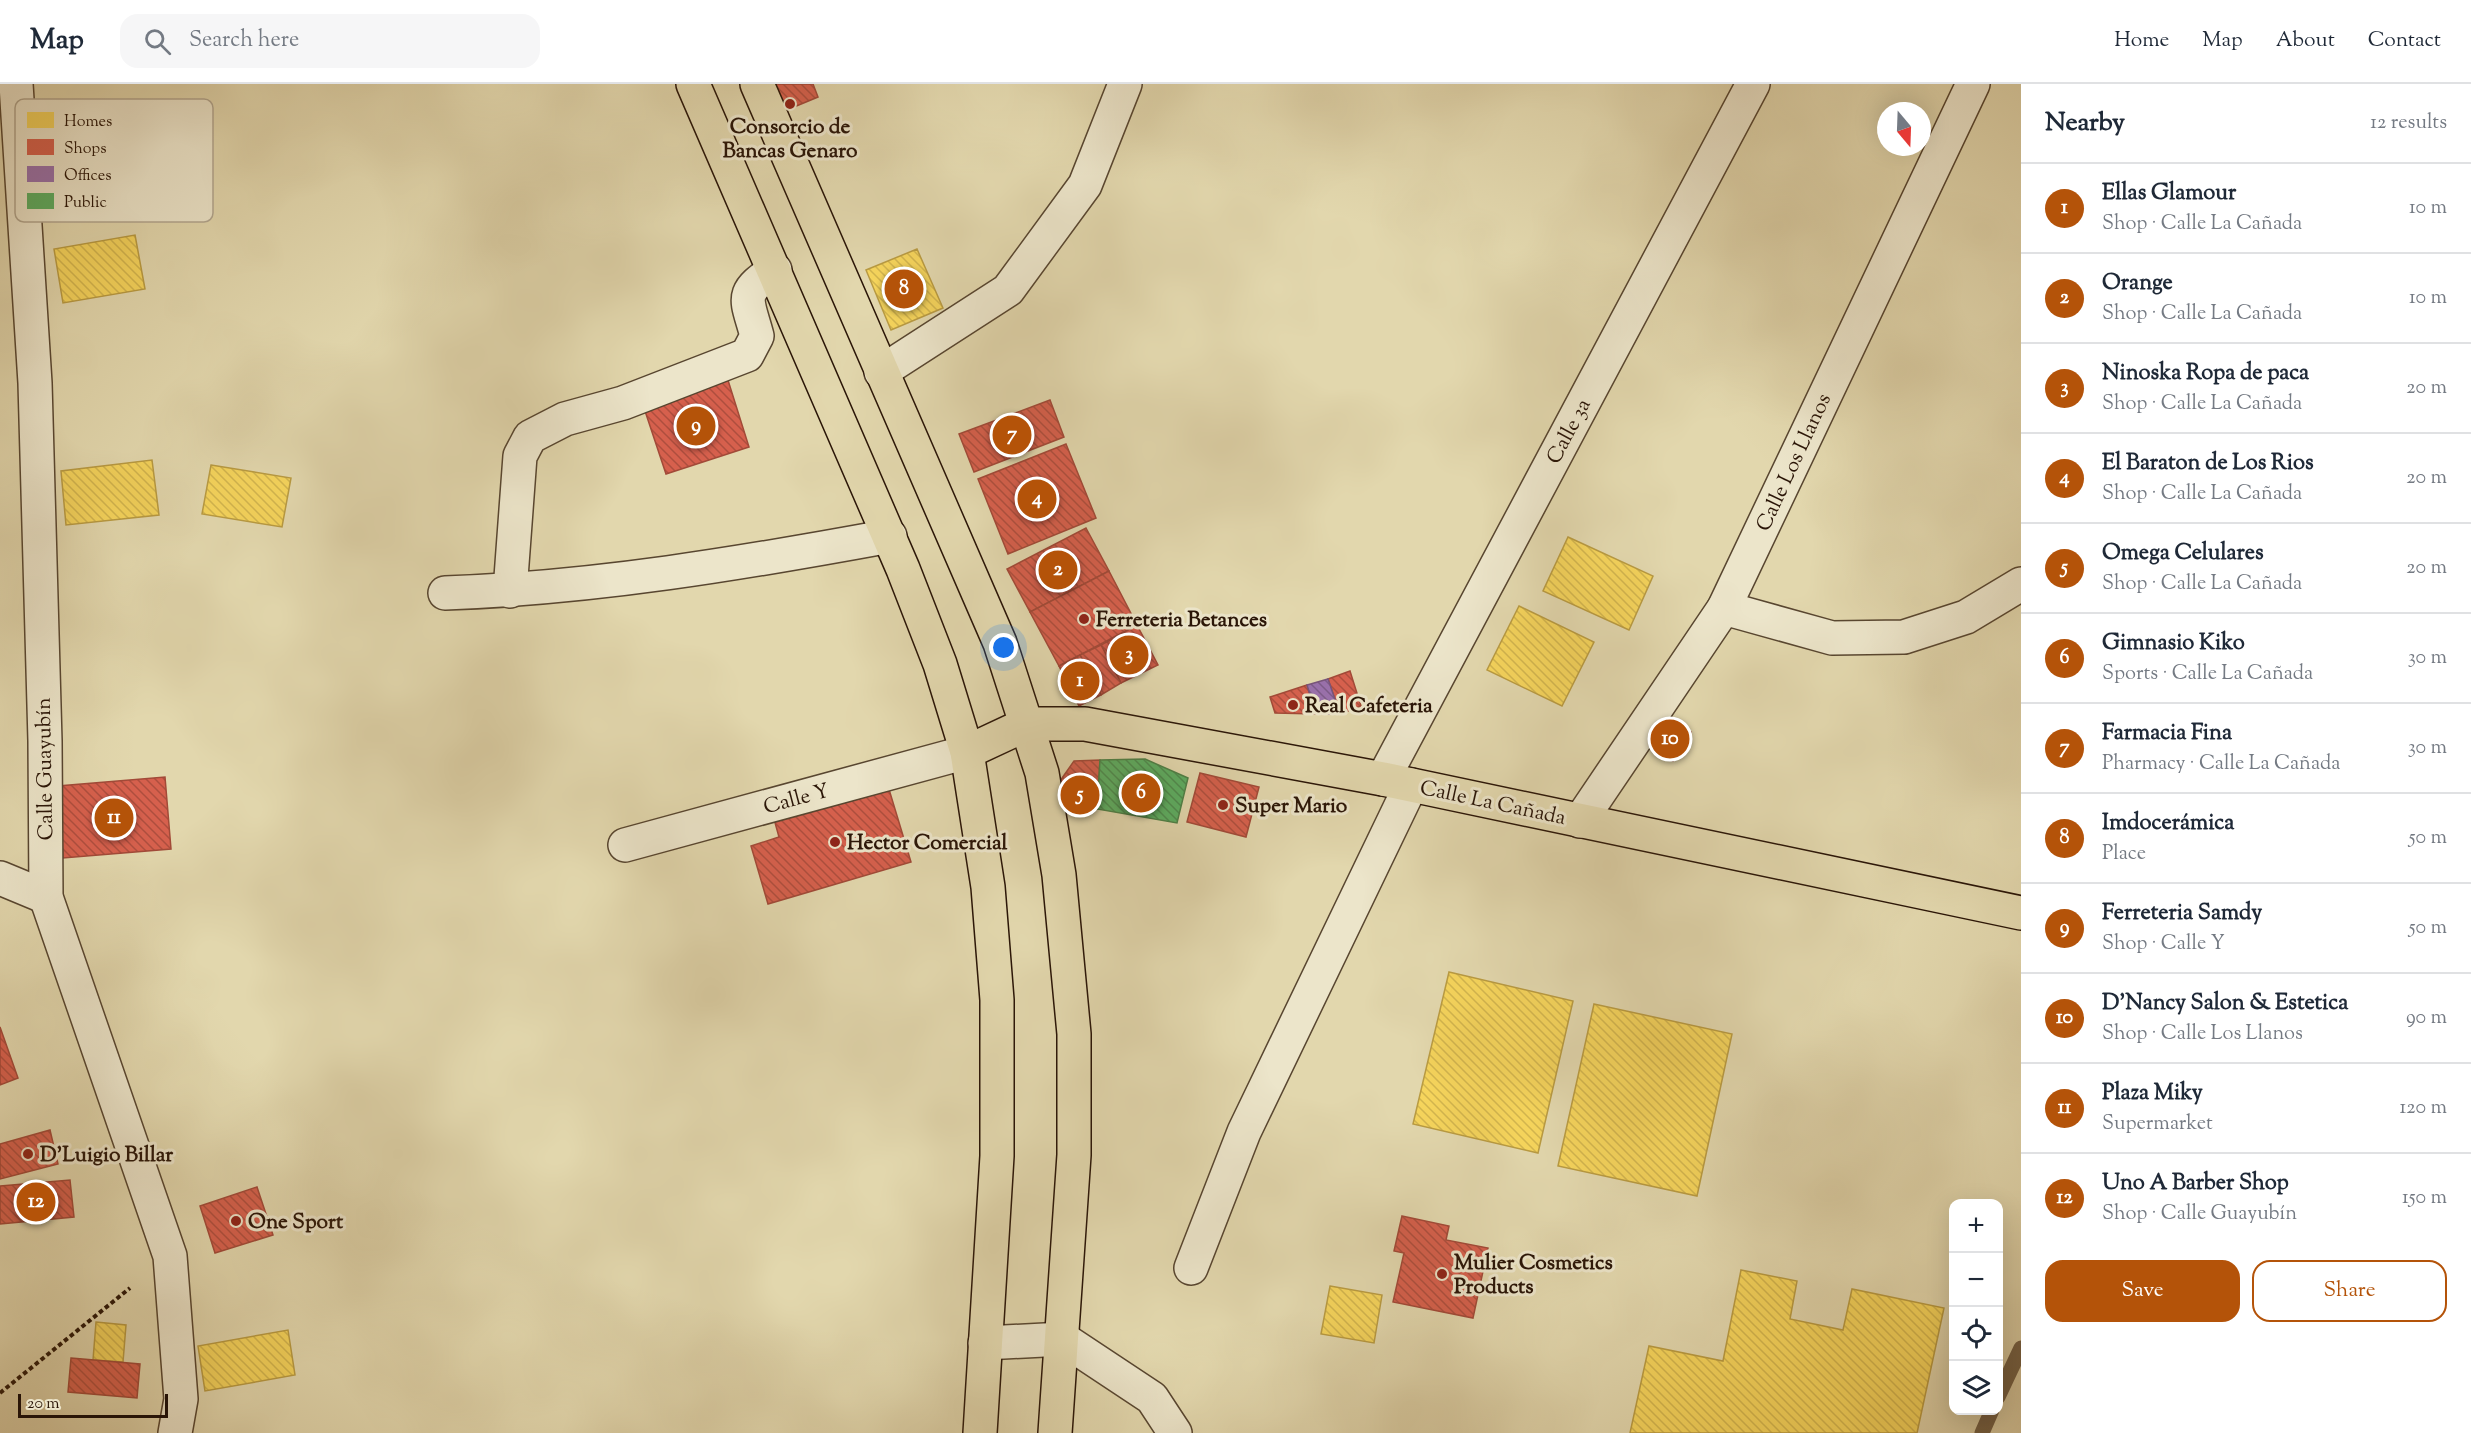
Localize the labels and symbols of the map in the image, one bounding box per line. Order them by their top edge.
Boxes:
marker: Consorcio de Bancas Genaro [783,97,797,111]
legend [15,99,213,222]
north arrow [1877,102,1931,156]
text: Homes [64,111,112,134]
place label: Consorcio de Bancas Genaro [722,113,858,167]
text: Shops [64,138,107,161]
text: Offices [64,165,112,188]
text: Public [64,192,107,215]
pin: 8 [884,266,924,312]
street label: Calle Los Llanos [1750,389,1840,537]
street label: Calle 3a [1540,394,1600,470]
pin: 9 [676,404,716,448]
pin: 7 [992,412,1032,458]
pin: 4 [1018,476,1056,522]
pin: 2 [1038,548,1078,592]
place label: Ferreteria Betances [1096,606,1267,636]
marker: Ferreteria Betances [1077,612,1091,626]
pin: 3 [1110,632,1148,678]
your location [989,633,1018,662]
pin: 1 [1060,658,1100,704]
place label: Real Cafeteria [1305,692,1433,722]
street label: Calle Guayubín [30,697,62,841]
marker: Real Cafeteria [1286,698,1300,712]
pin: 10 [1650,716,1690,762]
pin: 6 [1122,770,1160,816]
pin: 5 [1060,772,1100,818]
street label: Calle La Cañada [1417,774,1569,834]
street label: Calle Y [760,777,833,823]
place label: Super Mario [1235,792,1348,822]
pin: 11 [94,796,134,840]
marker: Super Mario [1216,798,1230,812]
place label: Hector Comercial [847,829,1008,859]
marker: Hector Comercial [828,835,842,849]
place label: D'Luigio Billar [40,1141,173,1171]
marker: D'Luigio Billar [21,1147,35,1161]
pin: 12 [16,1180,56,1224]
place label: One Sport [248,1208,344,1238]
marker: One Sport [229,1214,243,1228]
place label: Mulier Cosmetics Products [1454,1249,1613,1303]
marker: Mulier Cosmetics Products [1435,1267,1449,1281]
scale bar [18,1391,168,1418]

